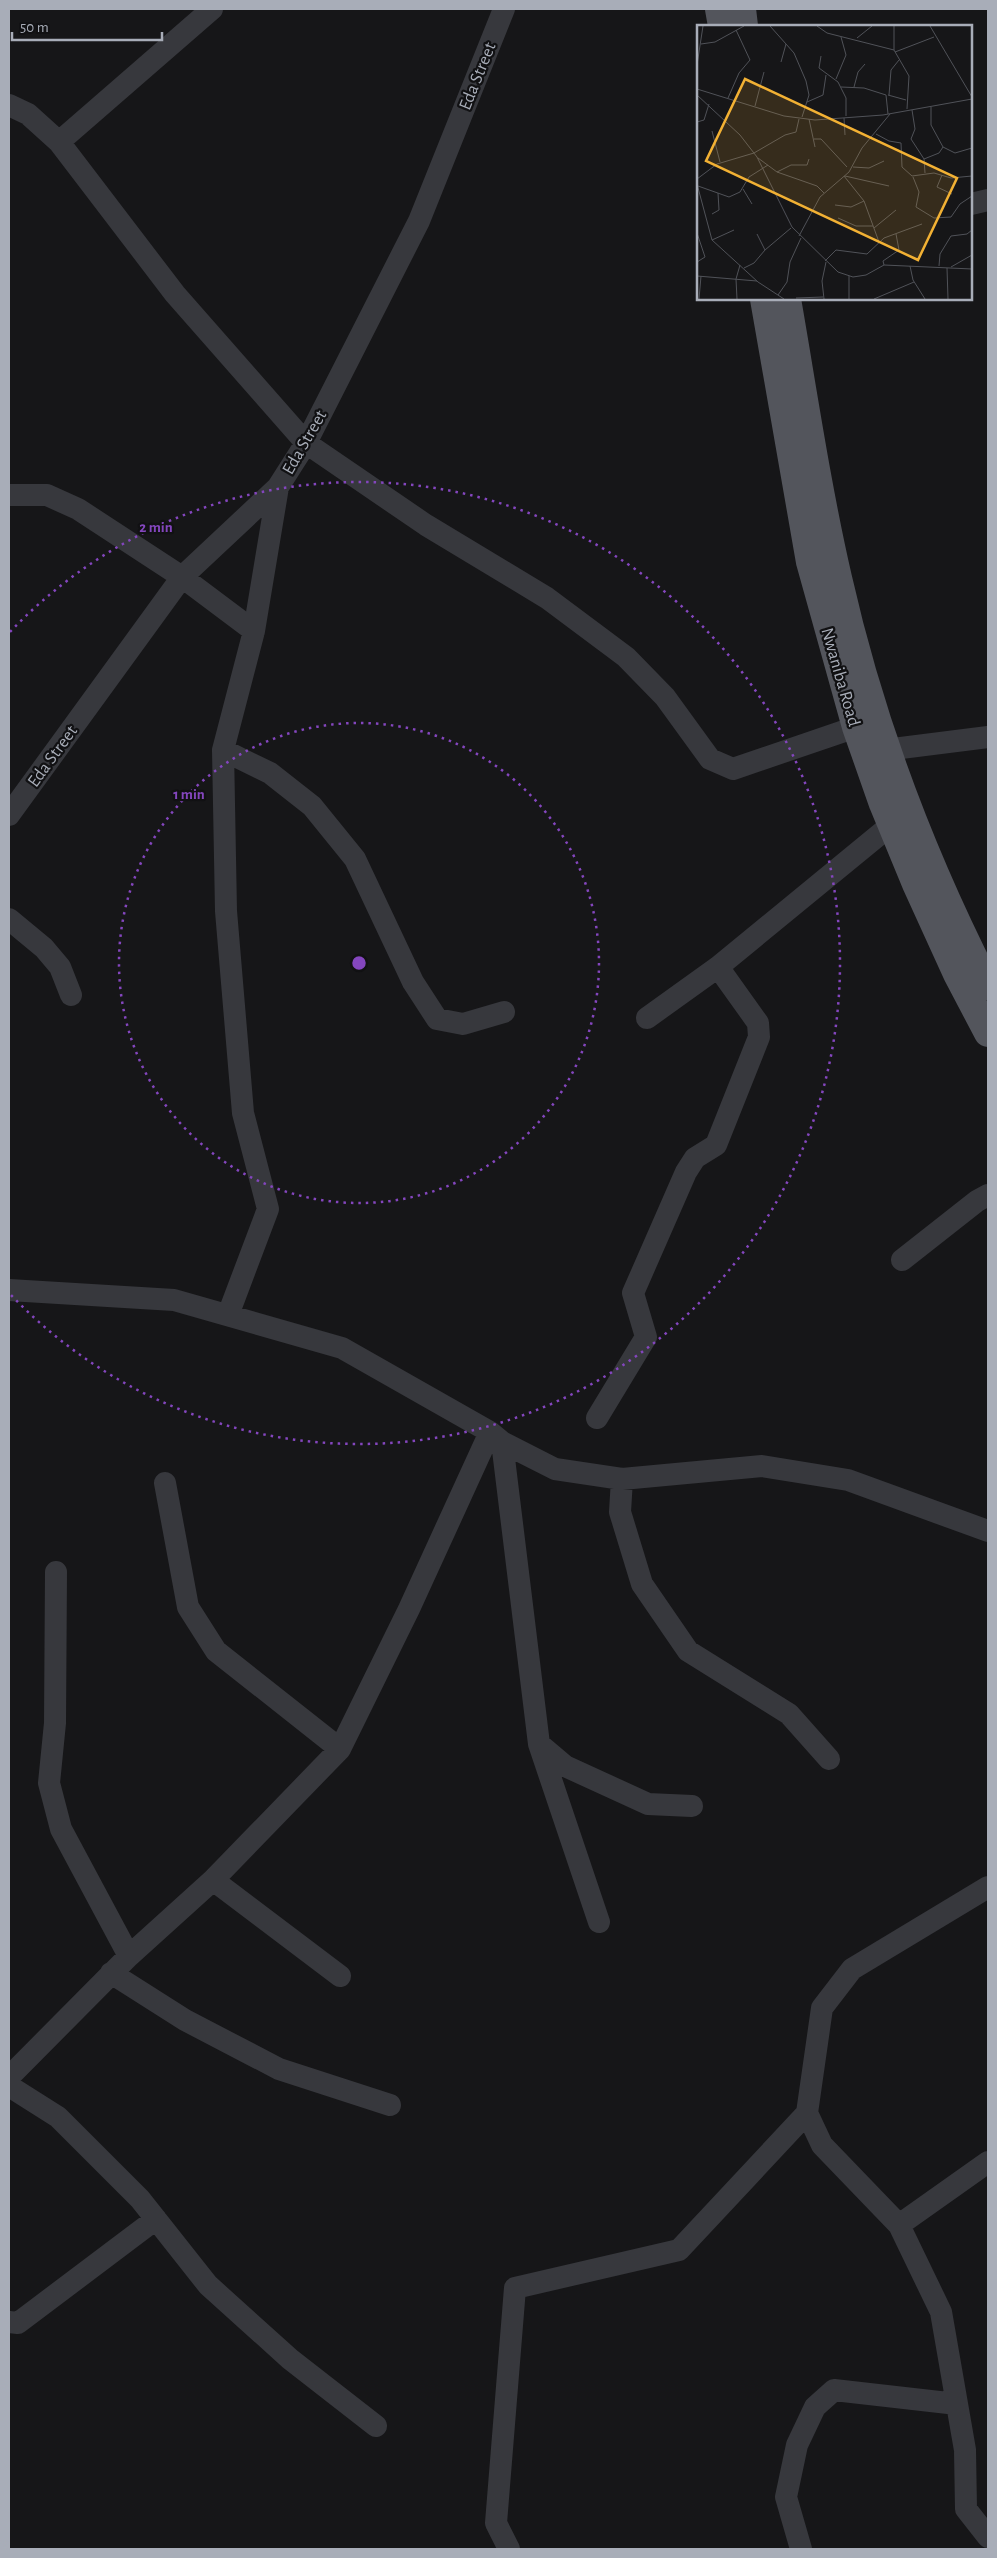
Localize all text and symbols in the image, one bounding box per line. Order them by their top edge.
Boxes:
scale bar [12,10,162,42]
text: 50 m [20,20,49,35]
inset map [697,25,972,300]
street label: Eda Street [456,40,500,113]
street label: Eda Street [279,407,331,478]
text: 2 min [139,520,173,535]
street label: Nwaniba Road [817,626,863,729]
street label: Eda Street [25,722,81,791]
text: 1 min [173,787,205,802]
centre of rings [350,954,368,972]

